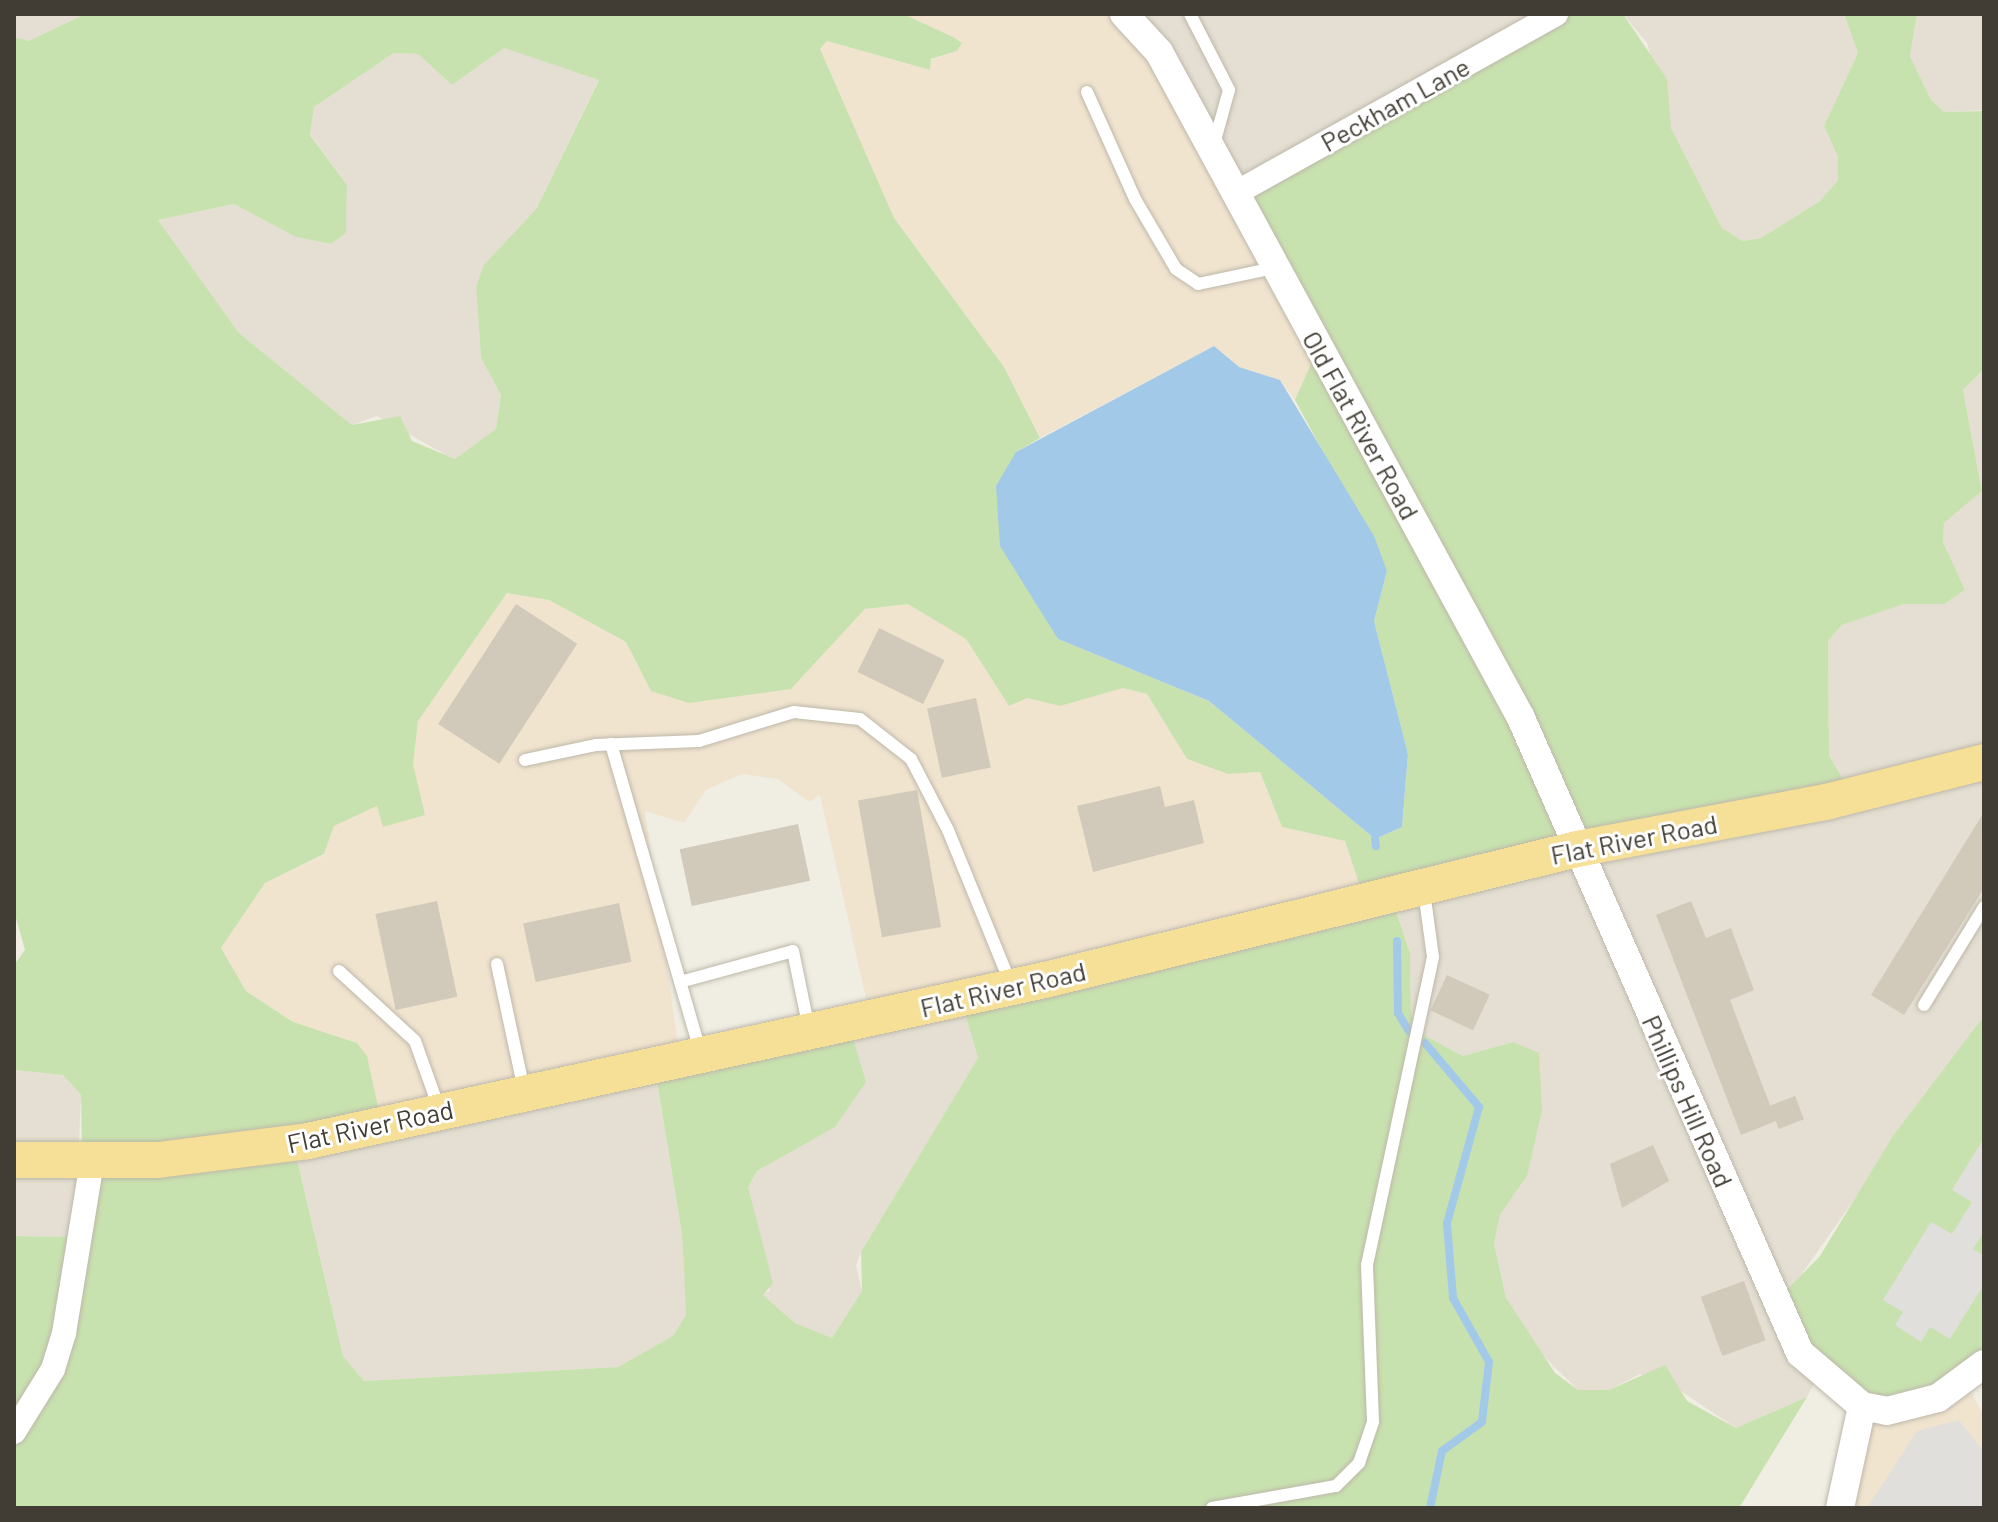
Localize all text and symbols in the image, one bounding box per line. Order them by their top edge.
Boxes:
street label: Peckham Lane [1315,50,1475,158]
street label: Old Flat River Road [1296,325,1426,525]
street label: Flat River Road [1548,808,1720,870]
street label: Flat River Road [917,955,1089,1023]
street label: Phillips Hill Road [1636,1010,1740,1192]
street label: Flat River Road [284,1093,456,1159]

